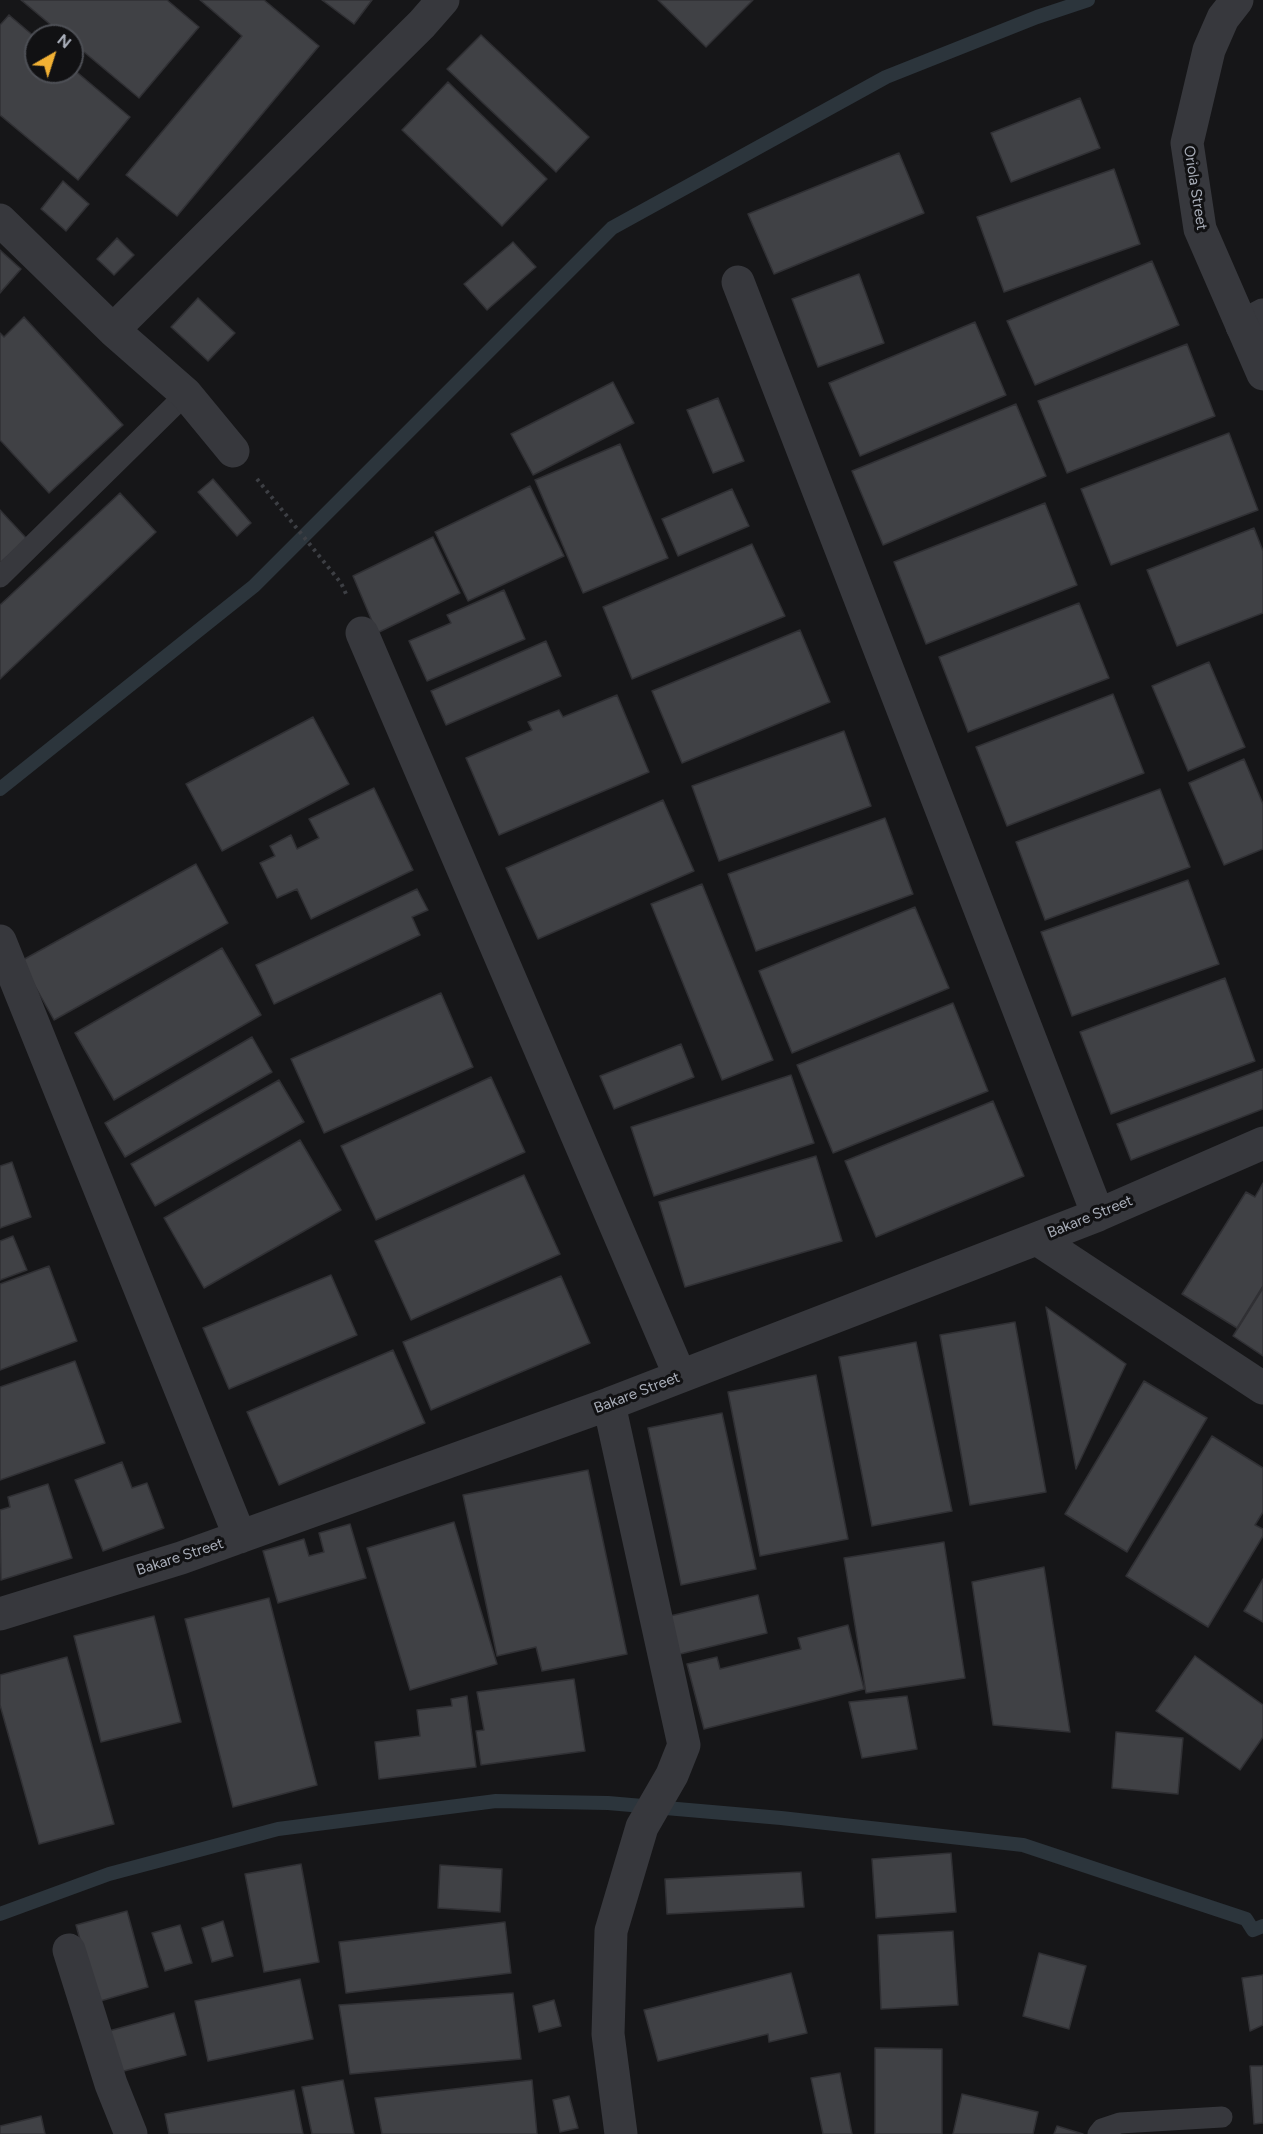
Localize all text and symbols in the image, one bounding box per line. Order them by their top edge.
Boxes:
north arrow [24,24,84,84]
text: N [54,30,75,52]
street label: Oriola Street [1179,144,1211,232]
street label: Bakare Street [1045,1192,1135,1242]
street label: Bakare Street [592,1368,682,1418]
street label: Bakare Street [134,1534,226,1580]

